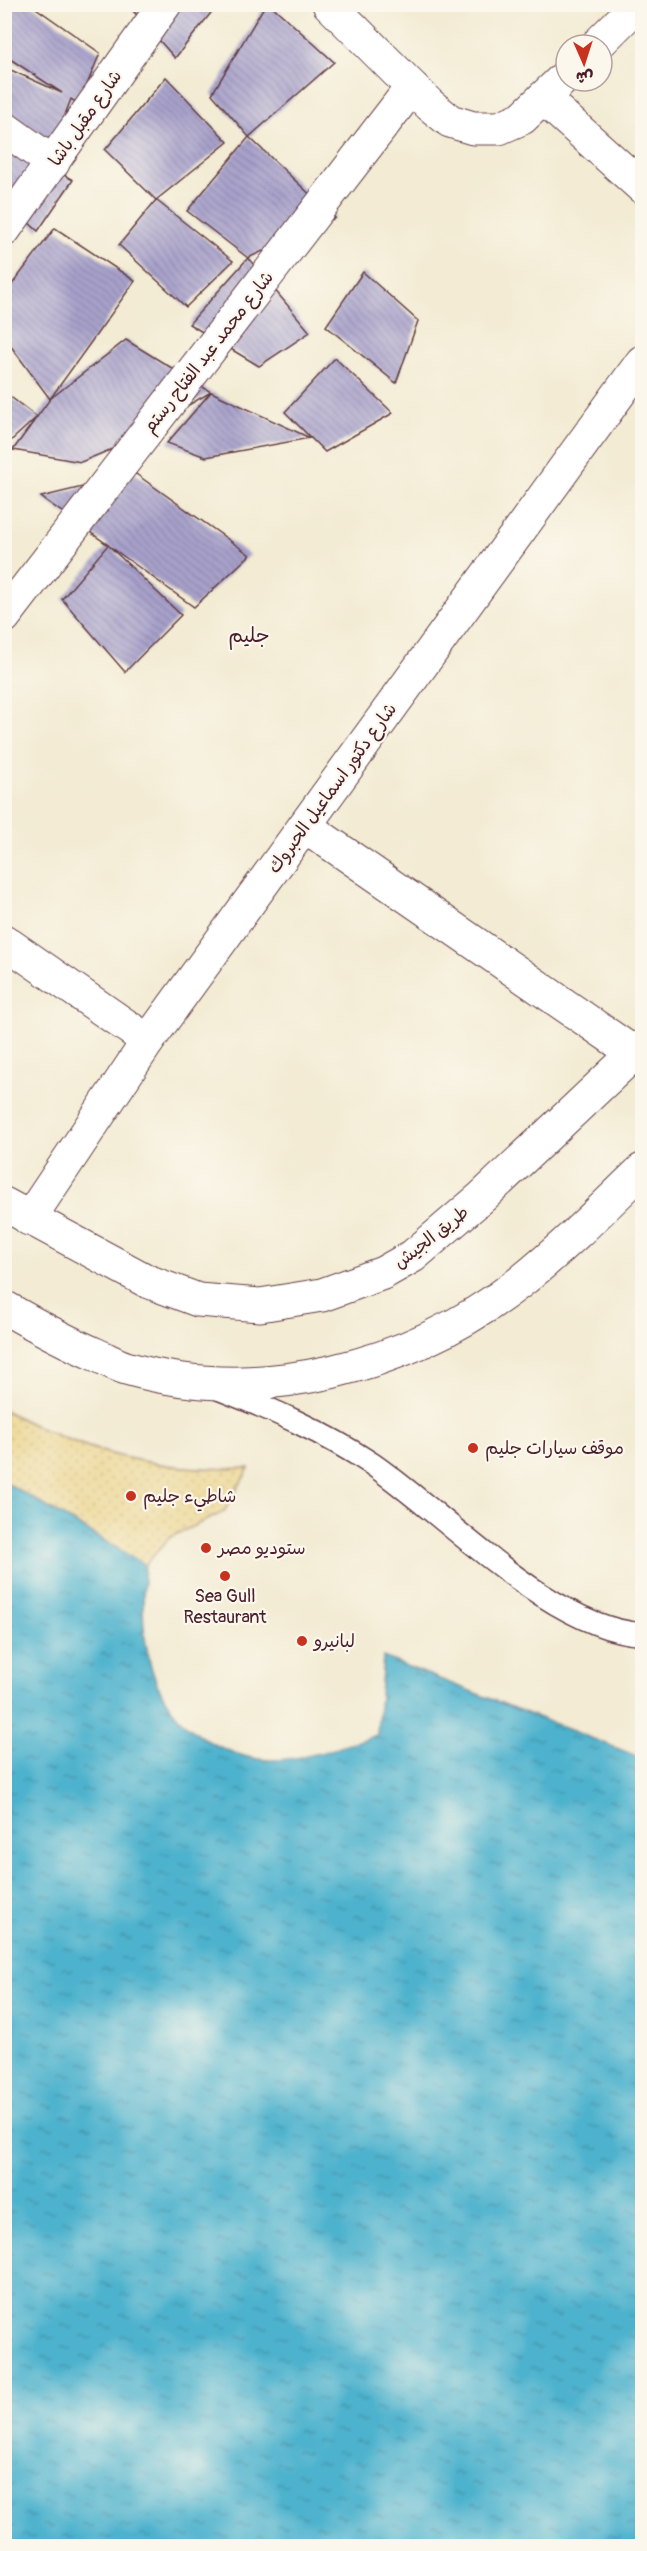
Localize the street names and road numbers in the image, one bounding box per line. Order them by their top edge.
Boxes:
street label: شارع مقبل باشا [44,66,127,171]
street label: شارع محمد عبد الفتاح رستم [138,267,281,439]
street label: شارع دكتور اسماعيل الحبروك [263,699,402,878]
street label: طريق الجيش [389,1201,473,1274]

